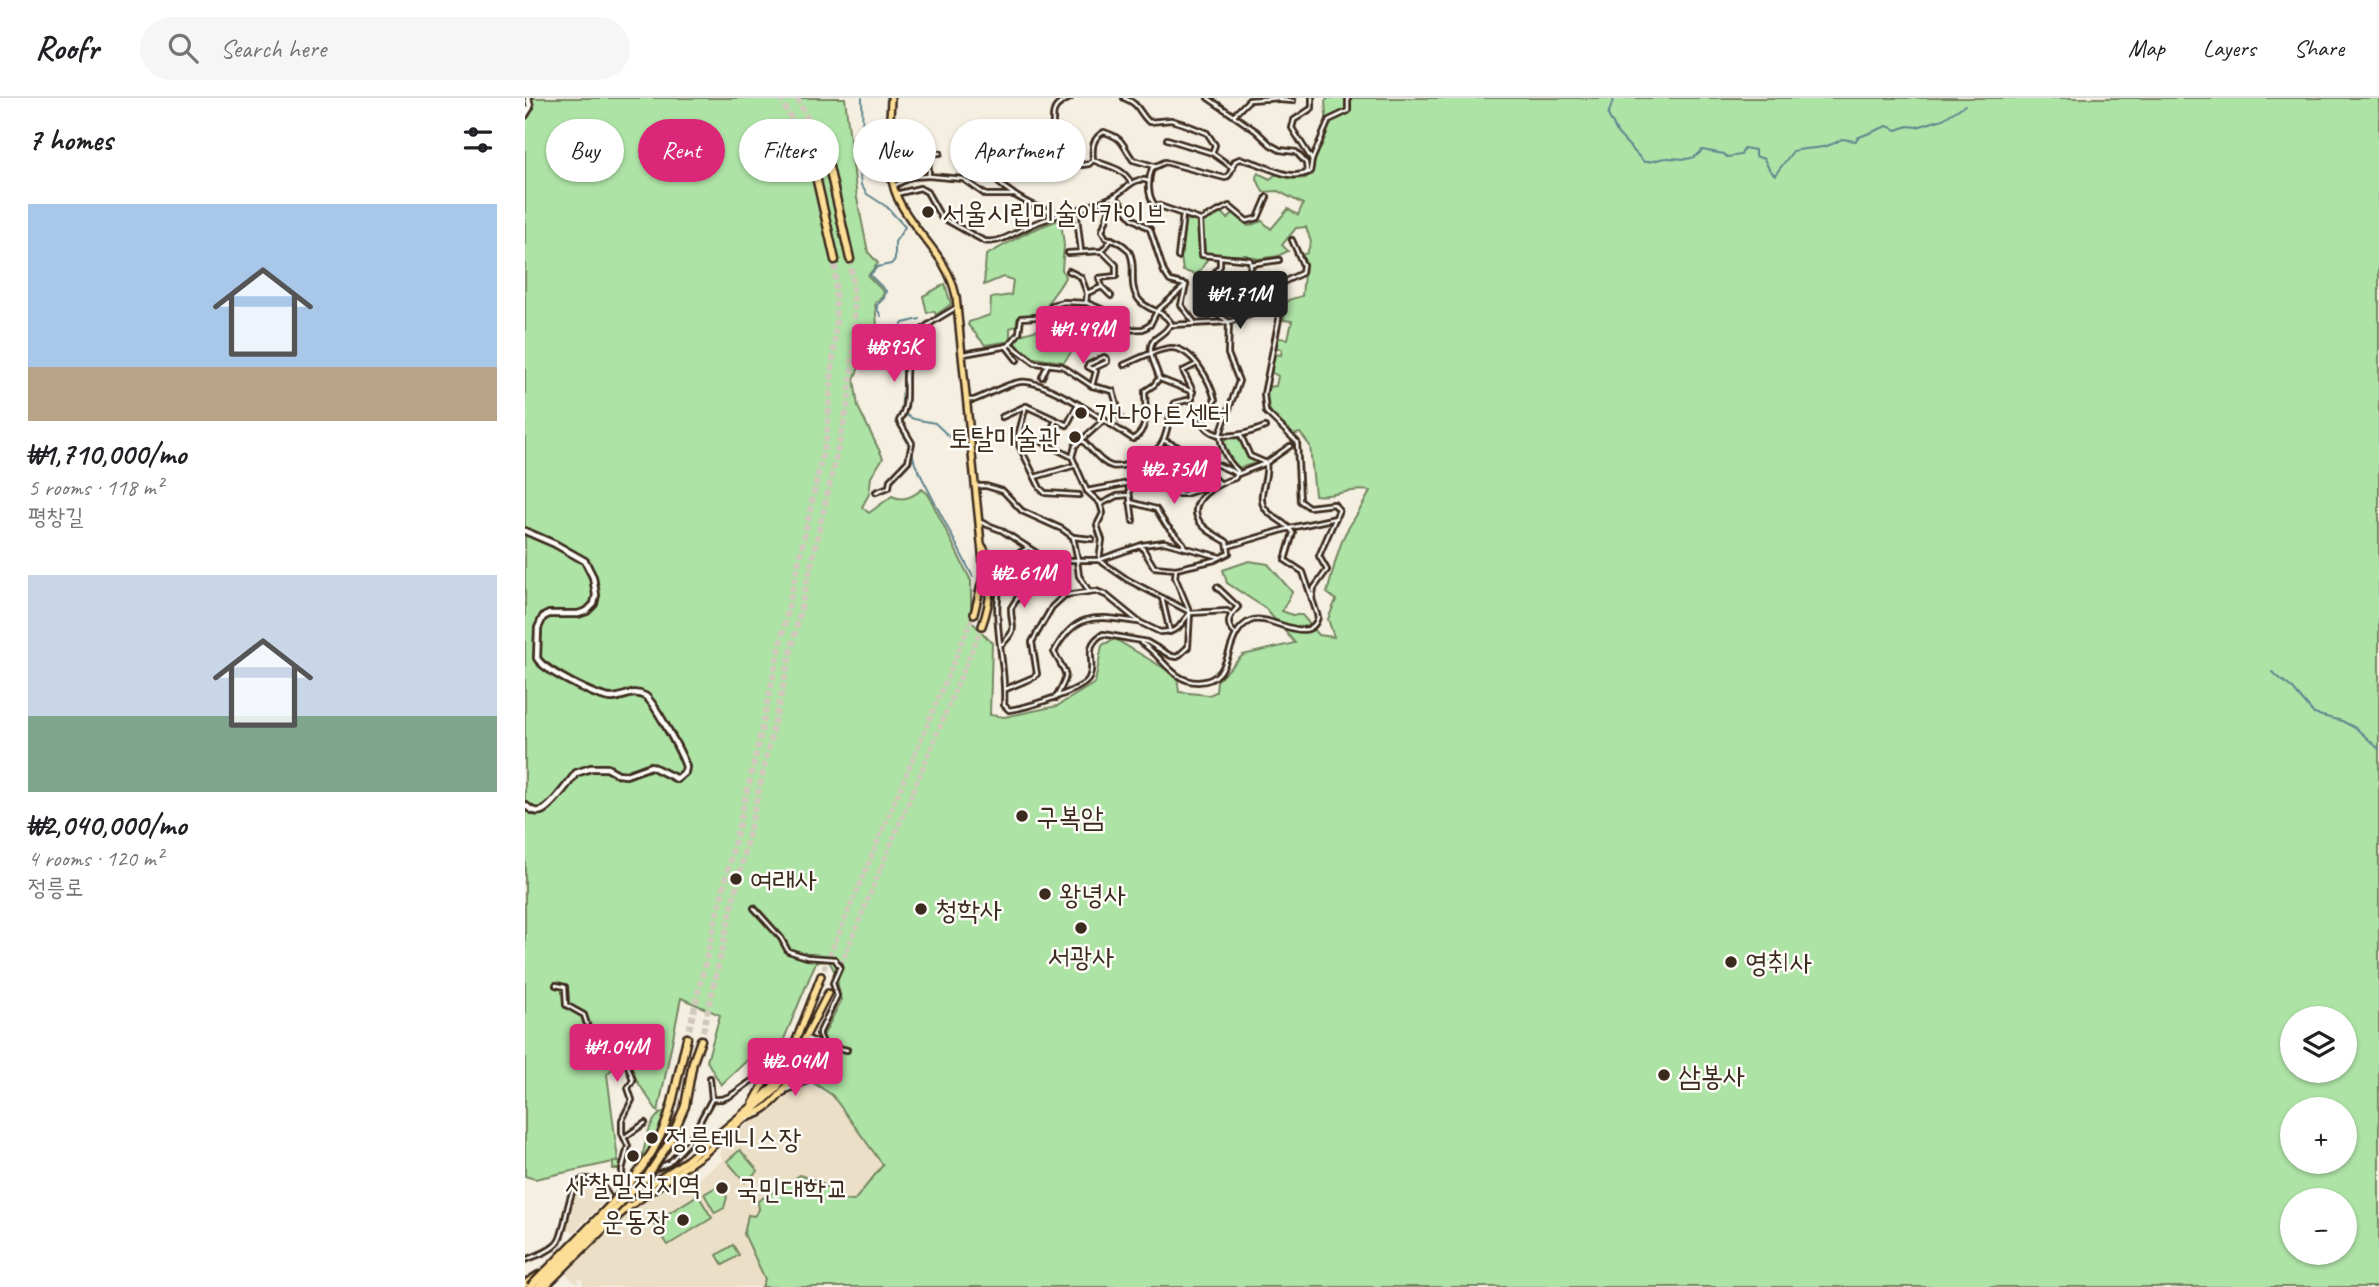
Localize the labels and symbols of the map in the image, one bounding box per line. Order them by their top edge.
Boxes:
place label: 서울시립미술아카이브 [942,195,1167,230]
marker: 서울시립미술아카이브 [920,204,936,220]
pin: ₩1.71M [1183,272,1297,331]
pin: ₩1.49M [1026,306,1140,366]
pin: ₩895K [845,324,943,384]
place label: 가나아트센터 [1095,396,1230,431]
marker: 가나아트센터 [1073,405,1089,421]
place label: 토탈미술관 [948,420,1061,455]
marker: 토탈미술관 [1067,429,1083,445]
pin: ₩2.75M [1117,446,1231,506]
pin: ₩2.61M [967,550,1081,610]
place label: 구복암 [1036,799,1104,834]
marker: 구복암 [1014,808,1030,824]
place label: 여래사 [750,862,818,897]
marker: 여래사 [728,871,744,887]
place label: 왕녕사 [1059,877,1127,912]
marker: 왕녕사 [1037,886,1053,902]
place label: 청학사 [935,892,1003,927]
marker: 청학사 [913,901,929,917]
marker: 서광사 [1073,920,1089,936]
place label: 서광사 [1047,939,1115,974]
place label: 영취사 [1745,945,1813,980]
marker: 영취사 [1723,954,1739,970]
pin: ₩1.04M [560,1024,674,1084]
pin: ₩2.04M [738,1038,852,1098]
place label: 삼봉사 [1678,1058,1746,1093]
marker: 삼봉사 [1656,1067,1672,1083]
place label: 정릉테니스장 [666,1121,802,1156]
marker: 정릉테니스장 [644,1130,660,1146]
marker: 사찰밀집지역 [625,1148,641,1164]
place label: 사찰밀집지역 [565,1167,701,1202]
place label: 국민대학교 [736,1171,849,1206]
marker: 국민대학교 [714,1180,730,1196]
place label: 운동장 [601,1203,669,1238]
marker: 운동장 [675,1212,691,1228]

